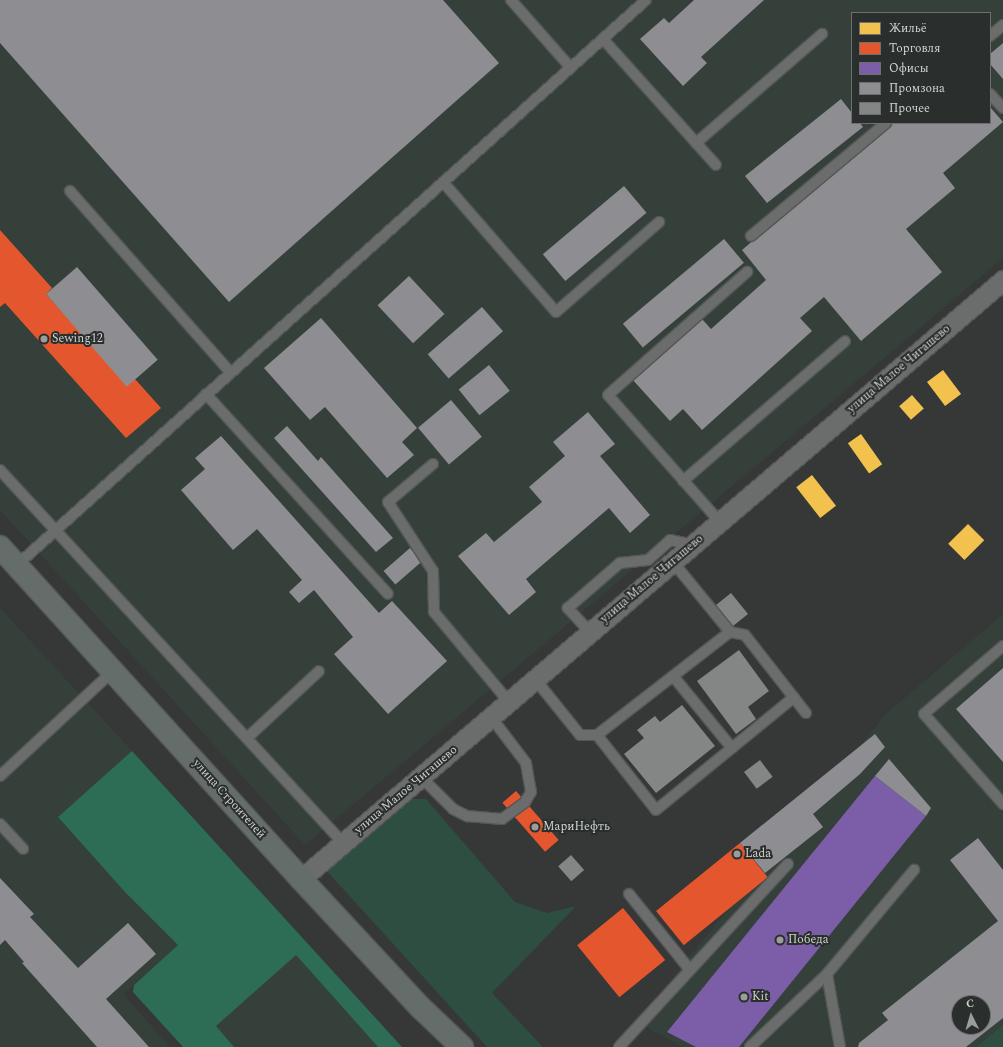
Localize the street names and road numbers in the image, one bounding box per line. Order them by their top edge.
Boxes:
street label: улица Малое Чигашево [845,322,953,416]
street label: улица Малое Чигашево [598,532,706,626]
street label: улица Малое Чигашево [352,743,460,837]
street label: улица Строителей [190,756,268,842]

